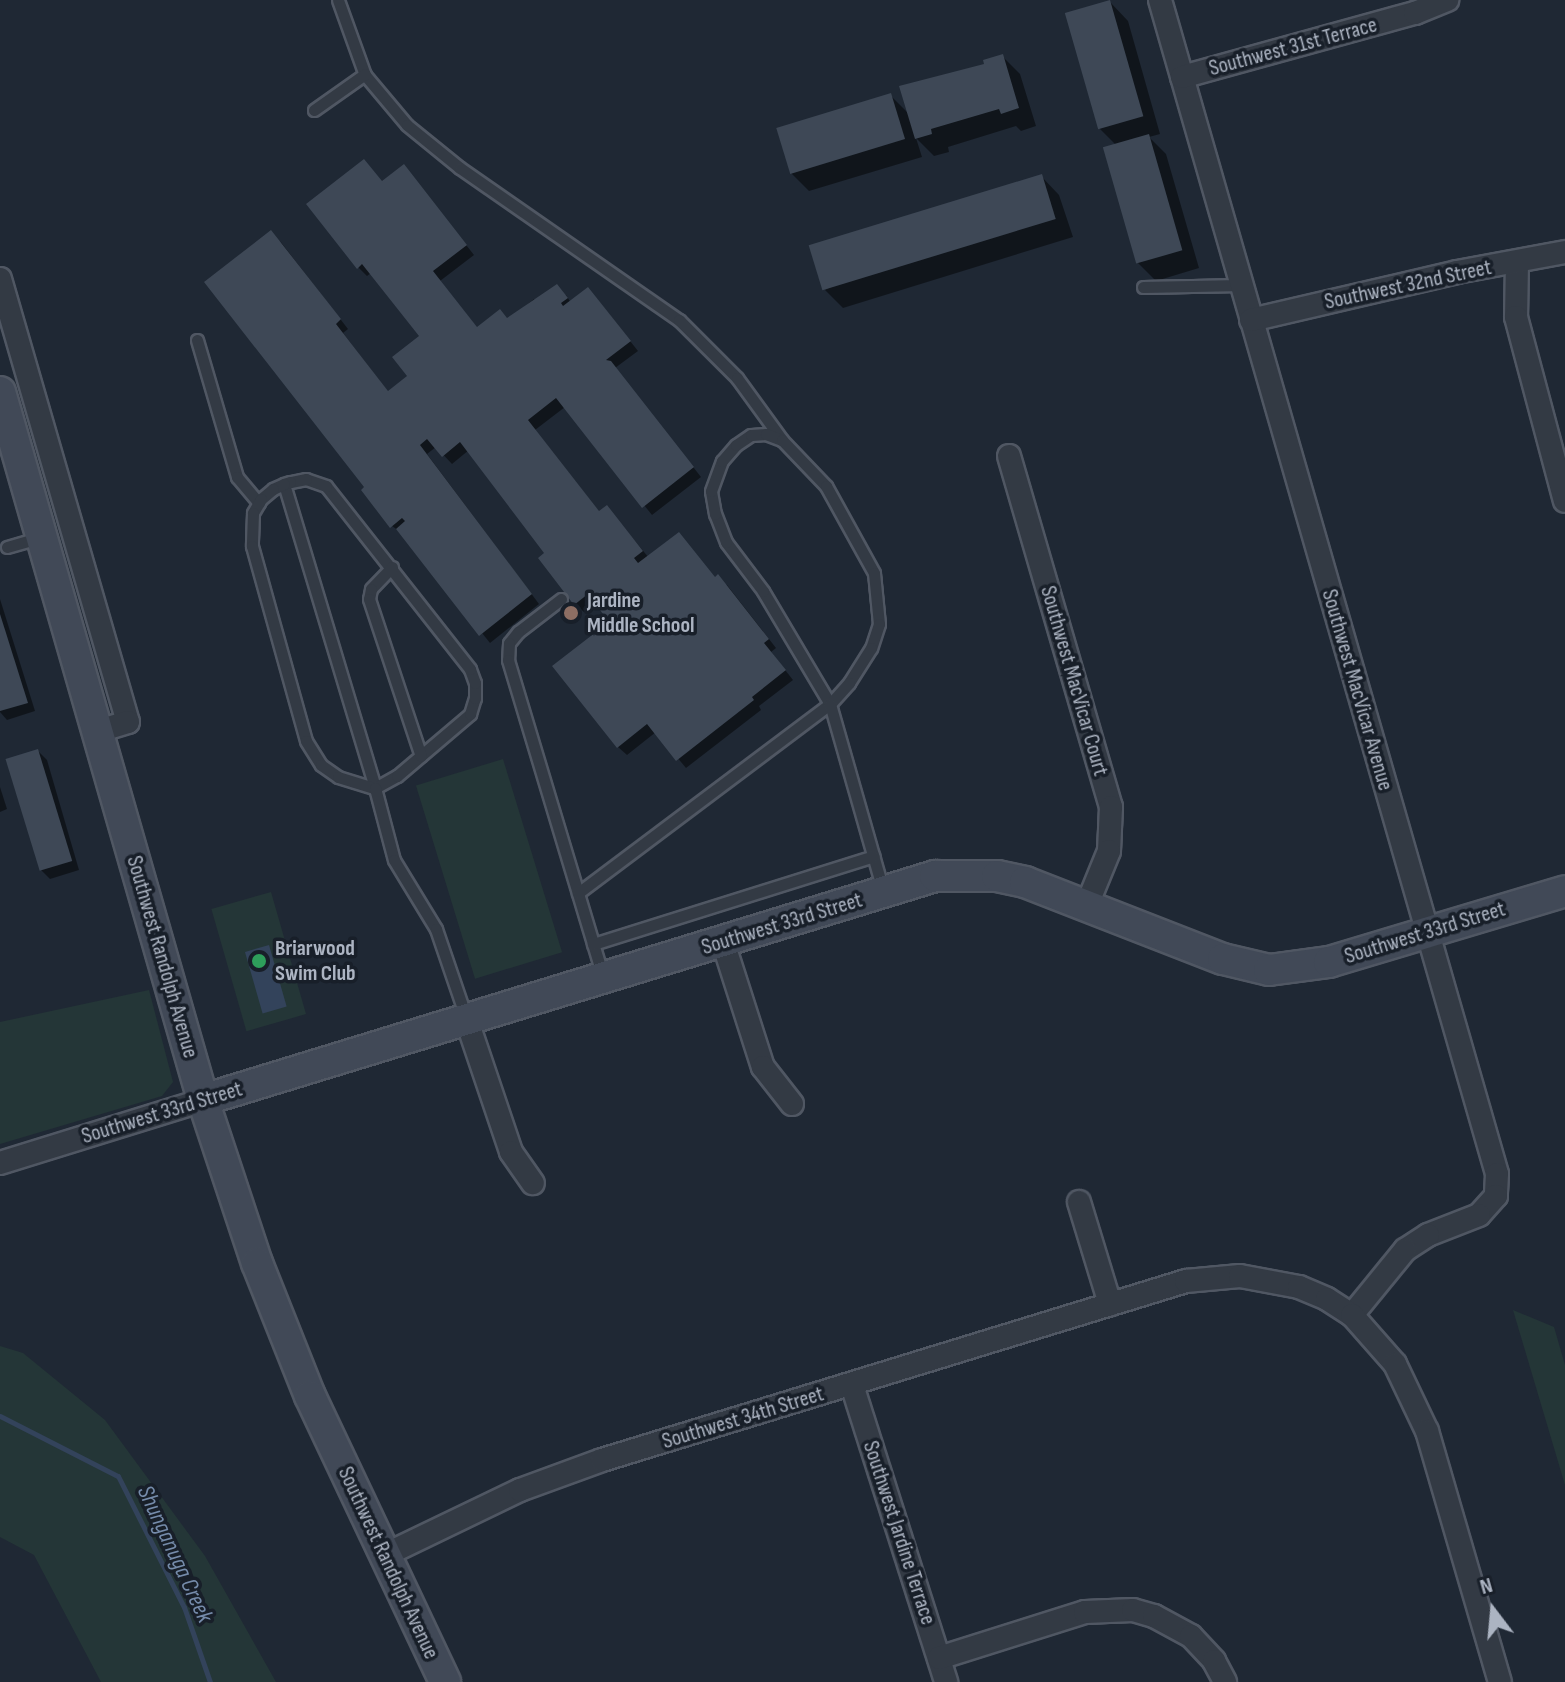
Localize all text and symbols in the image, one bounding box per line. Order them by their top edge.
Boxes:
street label: Southwest 31st Terrace [1206,12,1380,82]
street label: Southwest 32nd Street [1322,254,1494,316]
street label: Southwest MacVicar Court [1034,583,1114,779]
street label: Southwest MacVicar Avenue [1316,586,1398,794]
place label: Jardine Middle School [587,587,694,638]
marker: Jardine Middle School [562,604,580,622]
street label: Southwest Randolph Avenue [121,853,203,1061]
street label: Southwest 33rd Street [698,887,866,961]
street label: Southwest 33rd Street [1341,896,1509,970]
place label: Briarwood Swim Club [275,935,356,986]
marker: Briarwood Swim Club [250,952,268,970]
street label: Southwest 33rd Street [78,1076,246,1150]
street label: Southwest 34th Street [659,1381,827,1455]
street label: Southwest Jardine Terrace [857,1438,941,1628]
street label: Southwest Randolph Avenue [332,1463,444,1663]
water label: Shunganuga Creek [131,1481,219,1627]
north arrow [1453,1570,1533,1650]
text: N [1477,1572,1496,1601]

